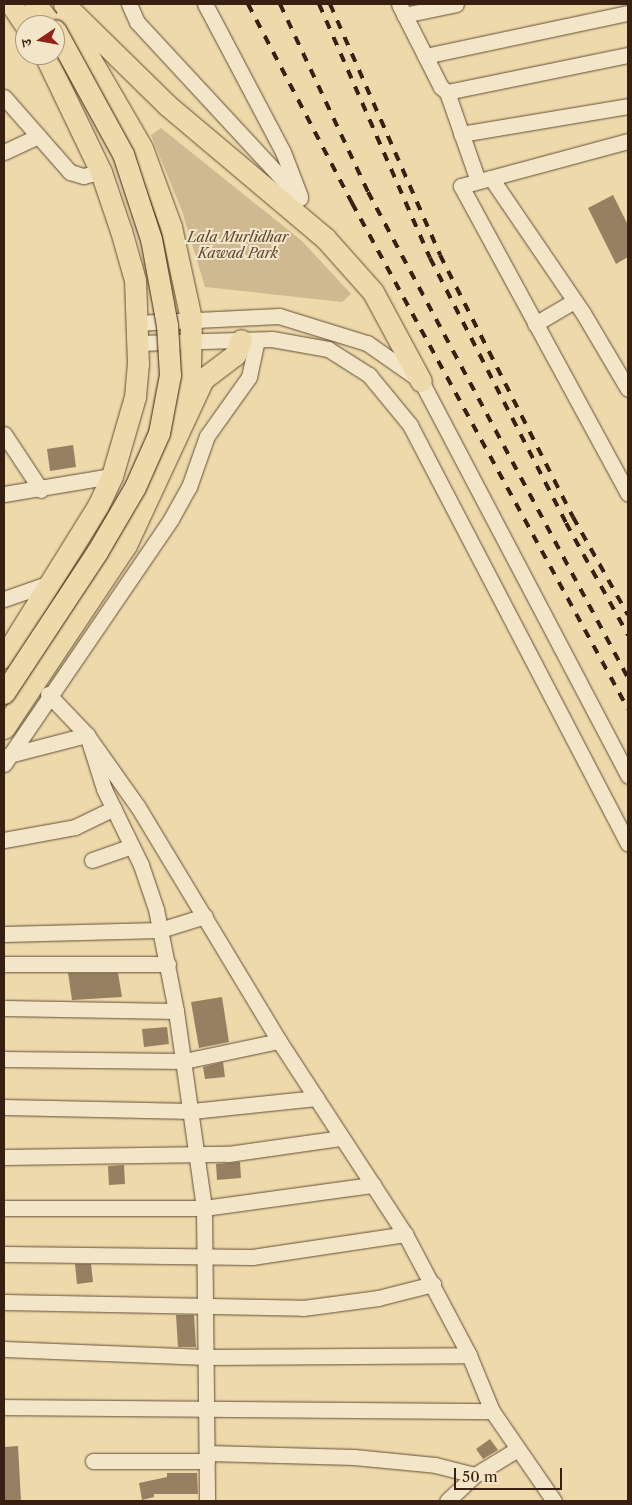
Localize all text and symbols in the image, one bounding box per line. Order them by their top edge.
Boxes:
north arrow [15,15,65,65]
text: उ [17,38,36,48]
park label: Lala Murlidhar Kawad Park [187,229,289,262]
scale bar [457,1458,564,1490]
text: 50 m [462,1467,498,1486]

